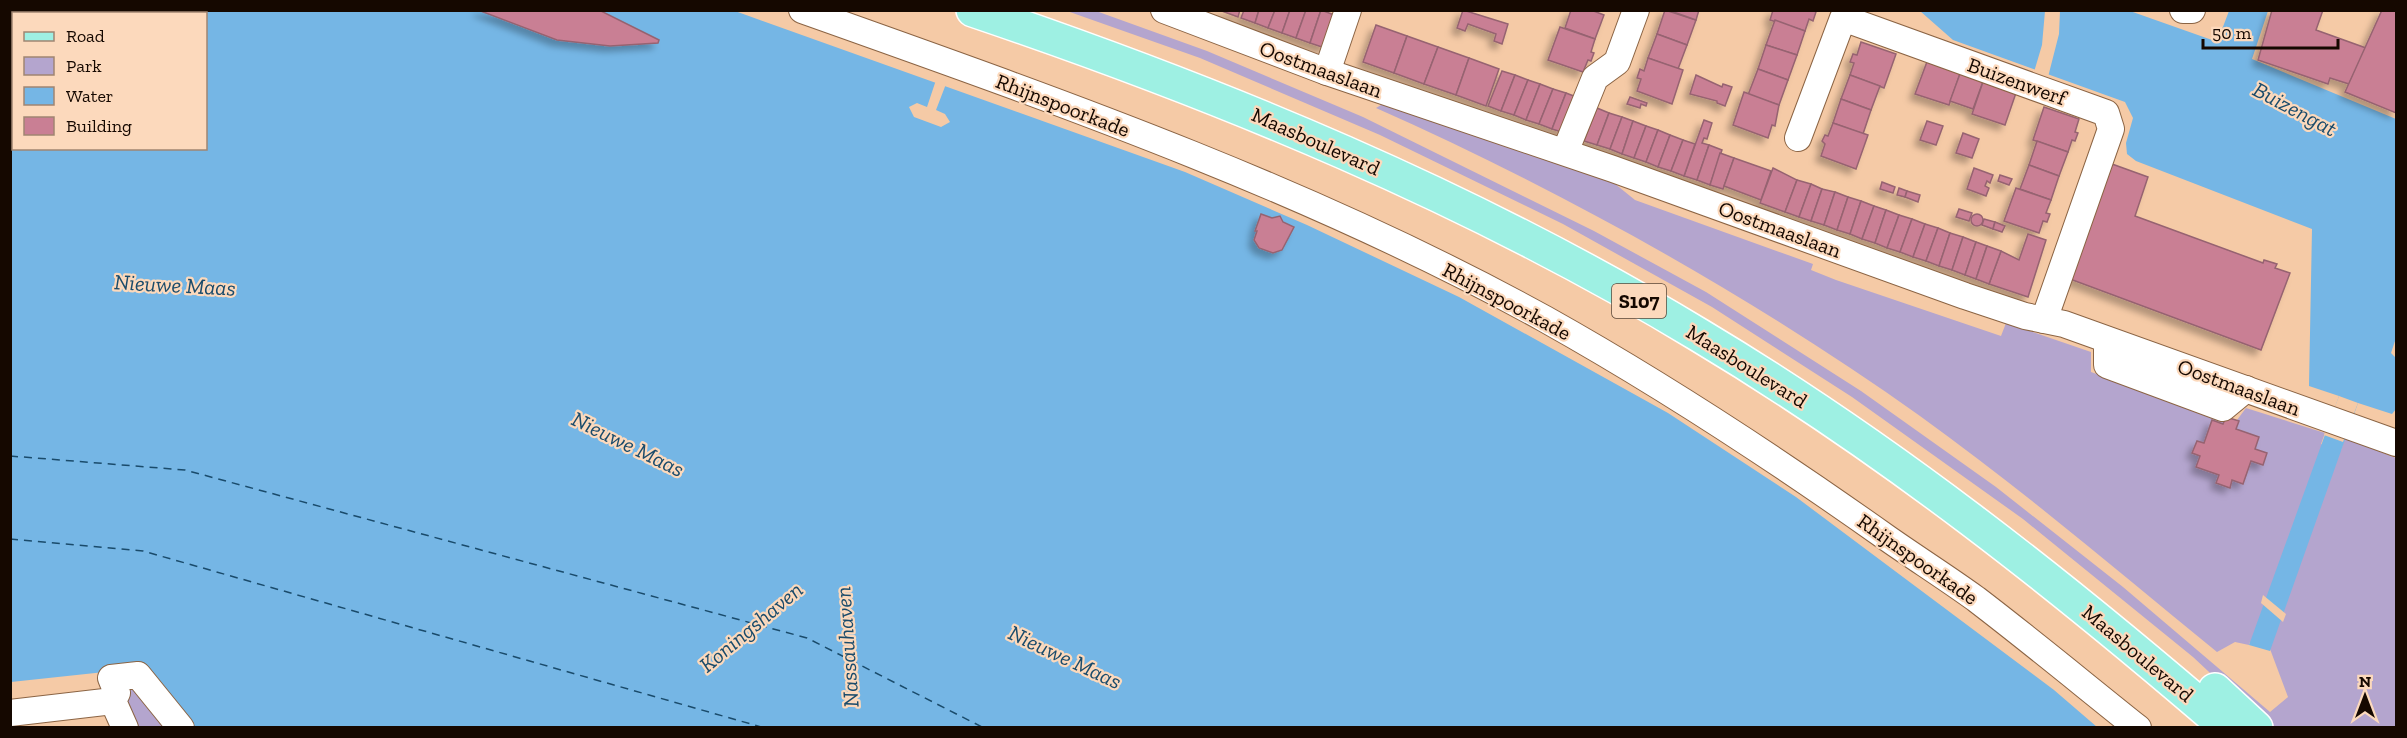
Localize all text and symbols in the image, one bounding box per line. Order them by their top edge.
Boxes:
legend [12,12,207,150]
scale bar [2203,12,2338,50]
text: 50 m [2212,22,2252,44]
text: Road [66,25,105,47]
street label: Oostmaaslaan [1256,35,1386,103]
street label: Buizenwerf [1964,52,2071,111]
text: Park [66,55,102,77]
street label: Rhijnspoorkade [992,68,1134,143]
water label: Buizengat [2249,76,2342,142]
text: Water [66,85,113,107]
street label: Maasboulevard [1248,102,1384,181]
text: Building [66,115,132,137]
street label: Oostmaaslaan [1715,195,1845,263]
street label: Rhijnspoorkade [1438,257,1575,346]
water label: Nieuwe Maas [114,268,236,302]
road number: S107 [1612,284,1666,318]
street label: Maasboulevard [1682,319,1812,413]
street label: Oostmaaslaan [2174,353,2304,421]
water label: Nieuwe Maas [567,405,689,483]
street label: Rhijnspoorkade [1852,508,1983,611]
water label: Koningshaven [694,576,808,678]
water label: Nassauhaven [829,586,865,708]
street label: Maasboulevard [2077,599,2199,707]
water label: Nieuwe Maas [1004,619,1126,695]
north arrow [2335,666,2395,726]
text: N [2359,672,2371,691]

